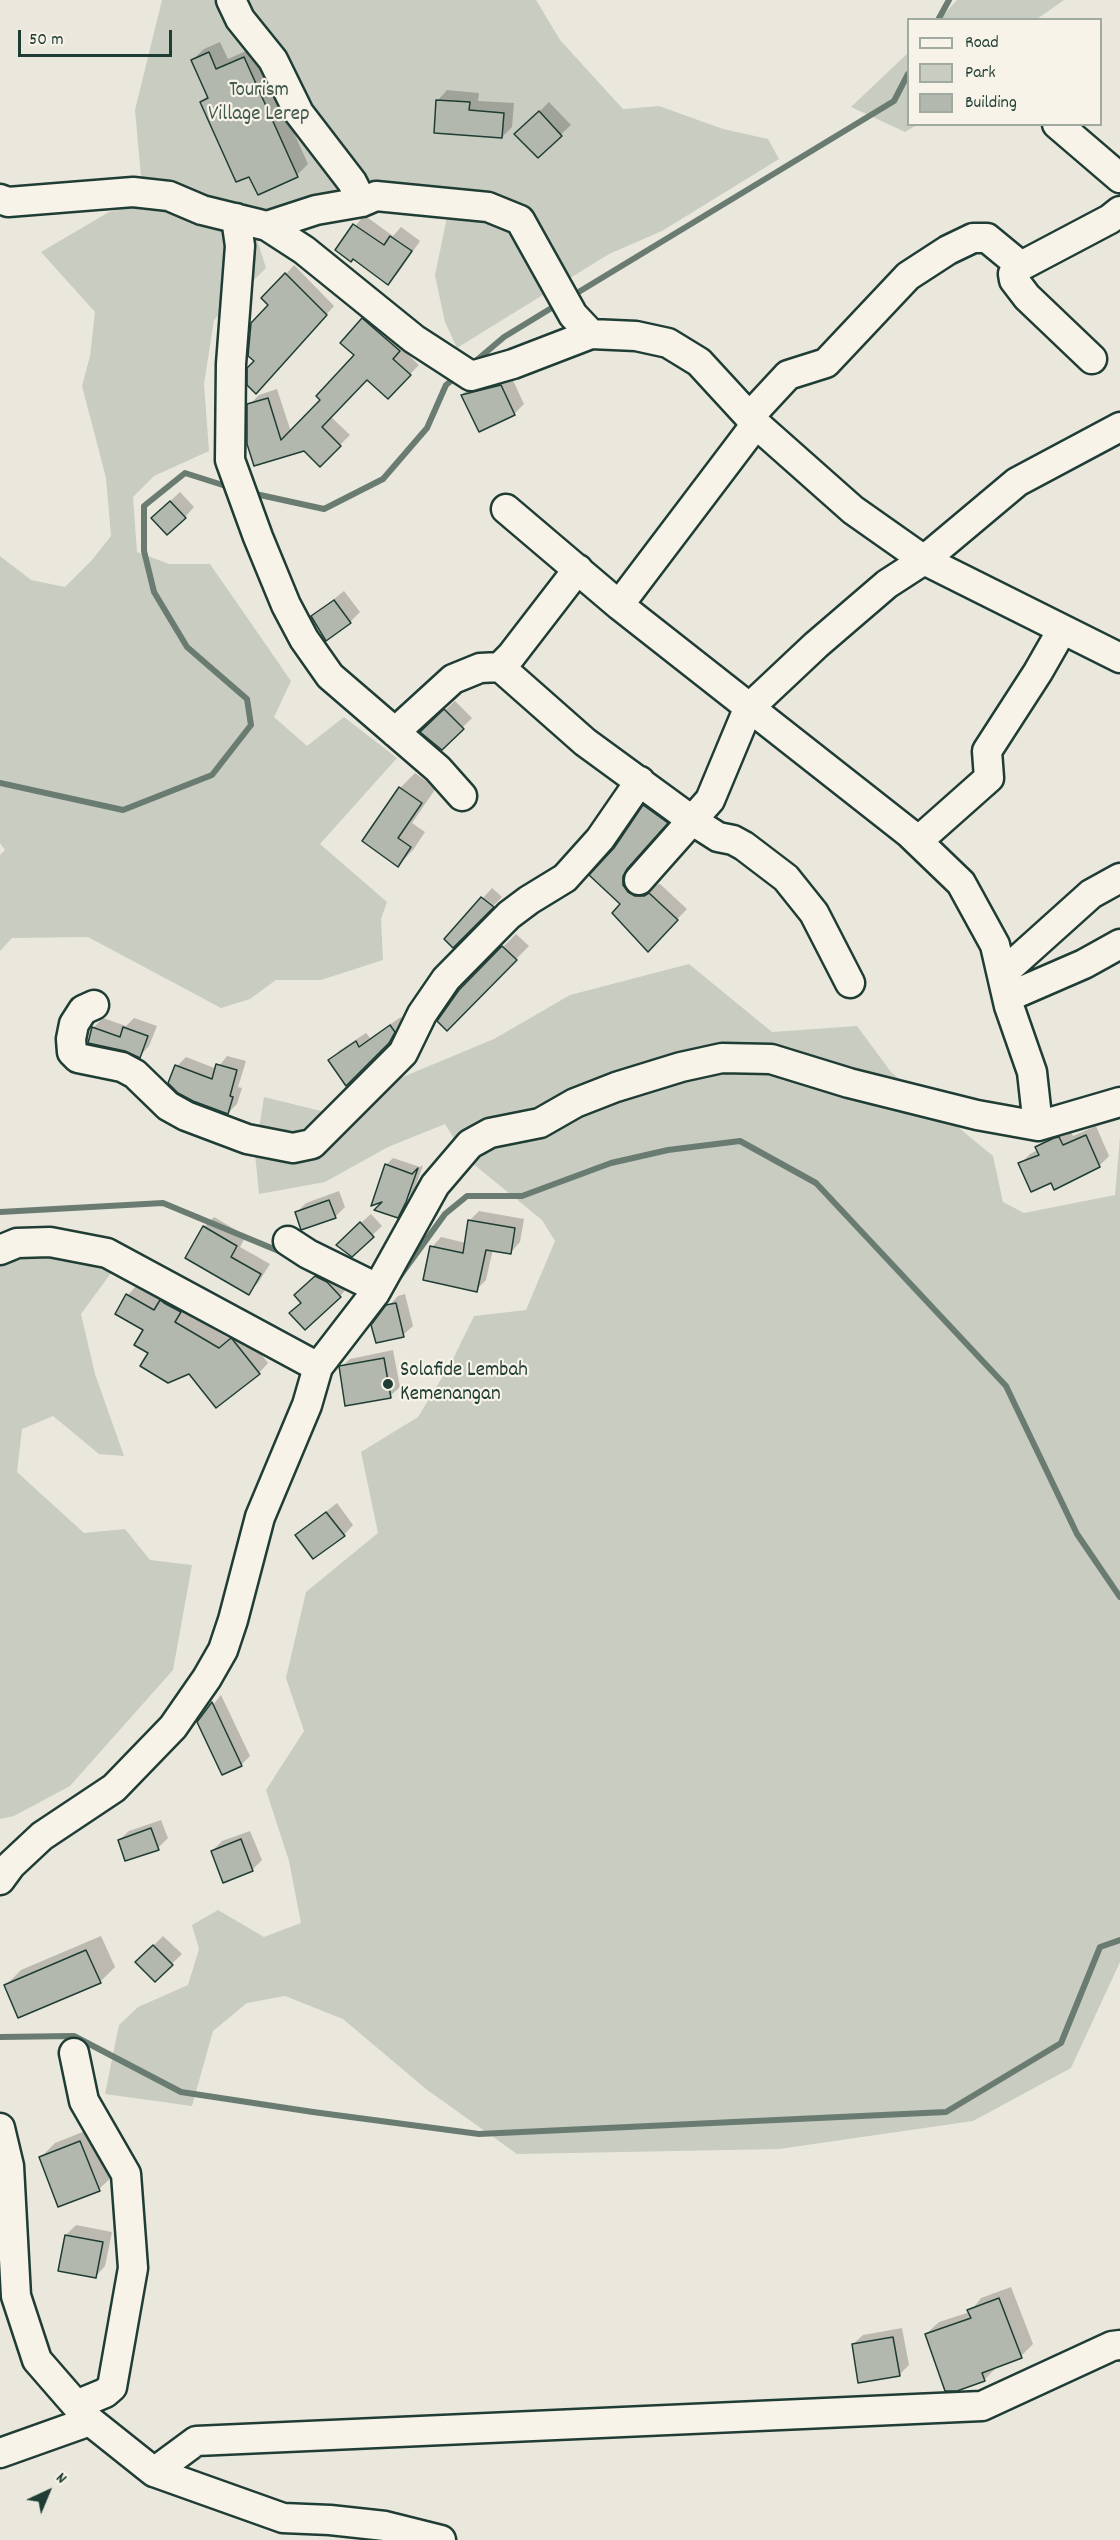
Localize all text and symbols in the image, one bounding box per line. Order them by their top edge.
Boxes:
scale bar [21,18,176,56]
legend [907,18,1102,126]
text: 50 m [29,28,64,53]
text: Road [965,31,999,56]
text: Park [965,61,996,86]
park label: Tourism Village Lerep [208,79,310,129]
text: Building [965,91,1017,116]
place label: Solafide Lembah Kemenangan [400,1359,528,1409]
marker: Solafide Lembah Kemenangan [381,1377,395,1391]
north arrow [18,2462,78,2522]
text: N [50,2468,72,2490]

